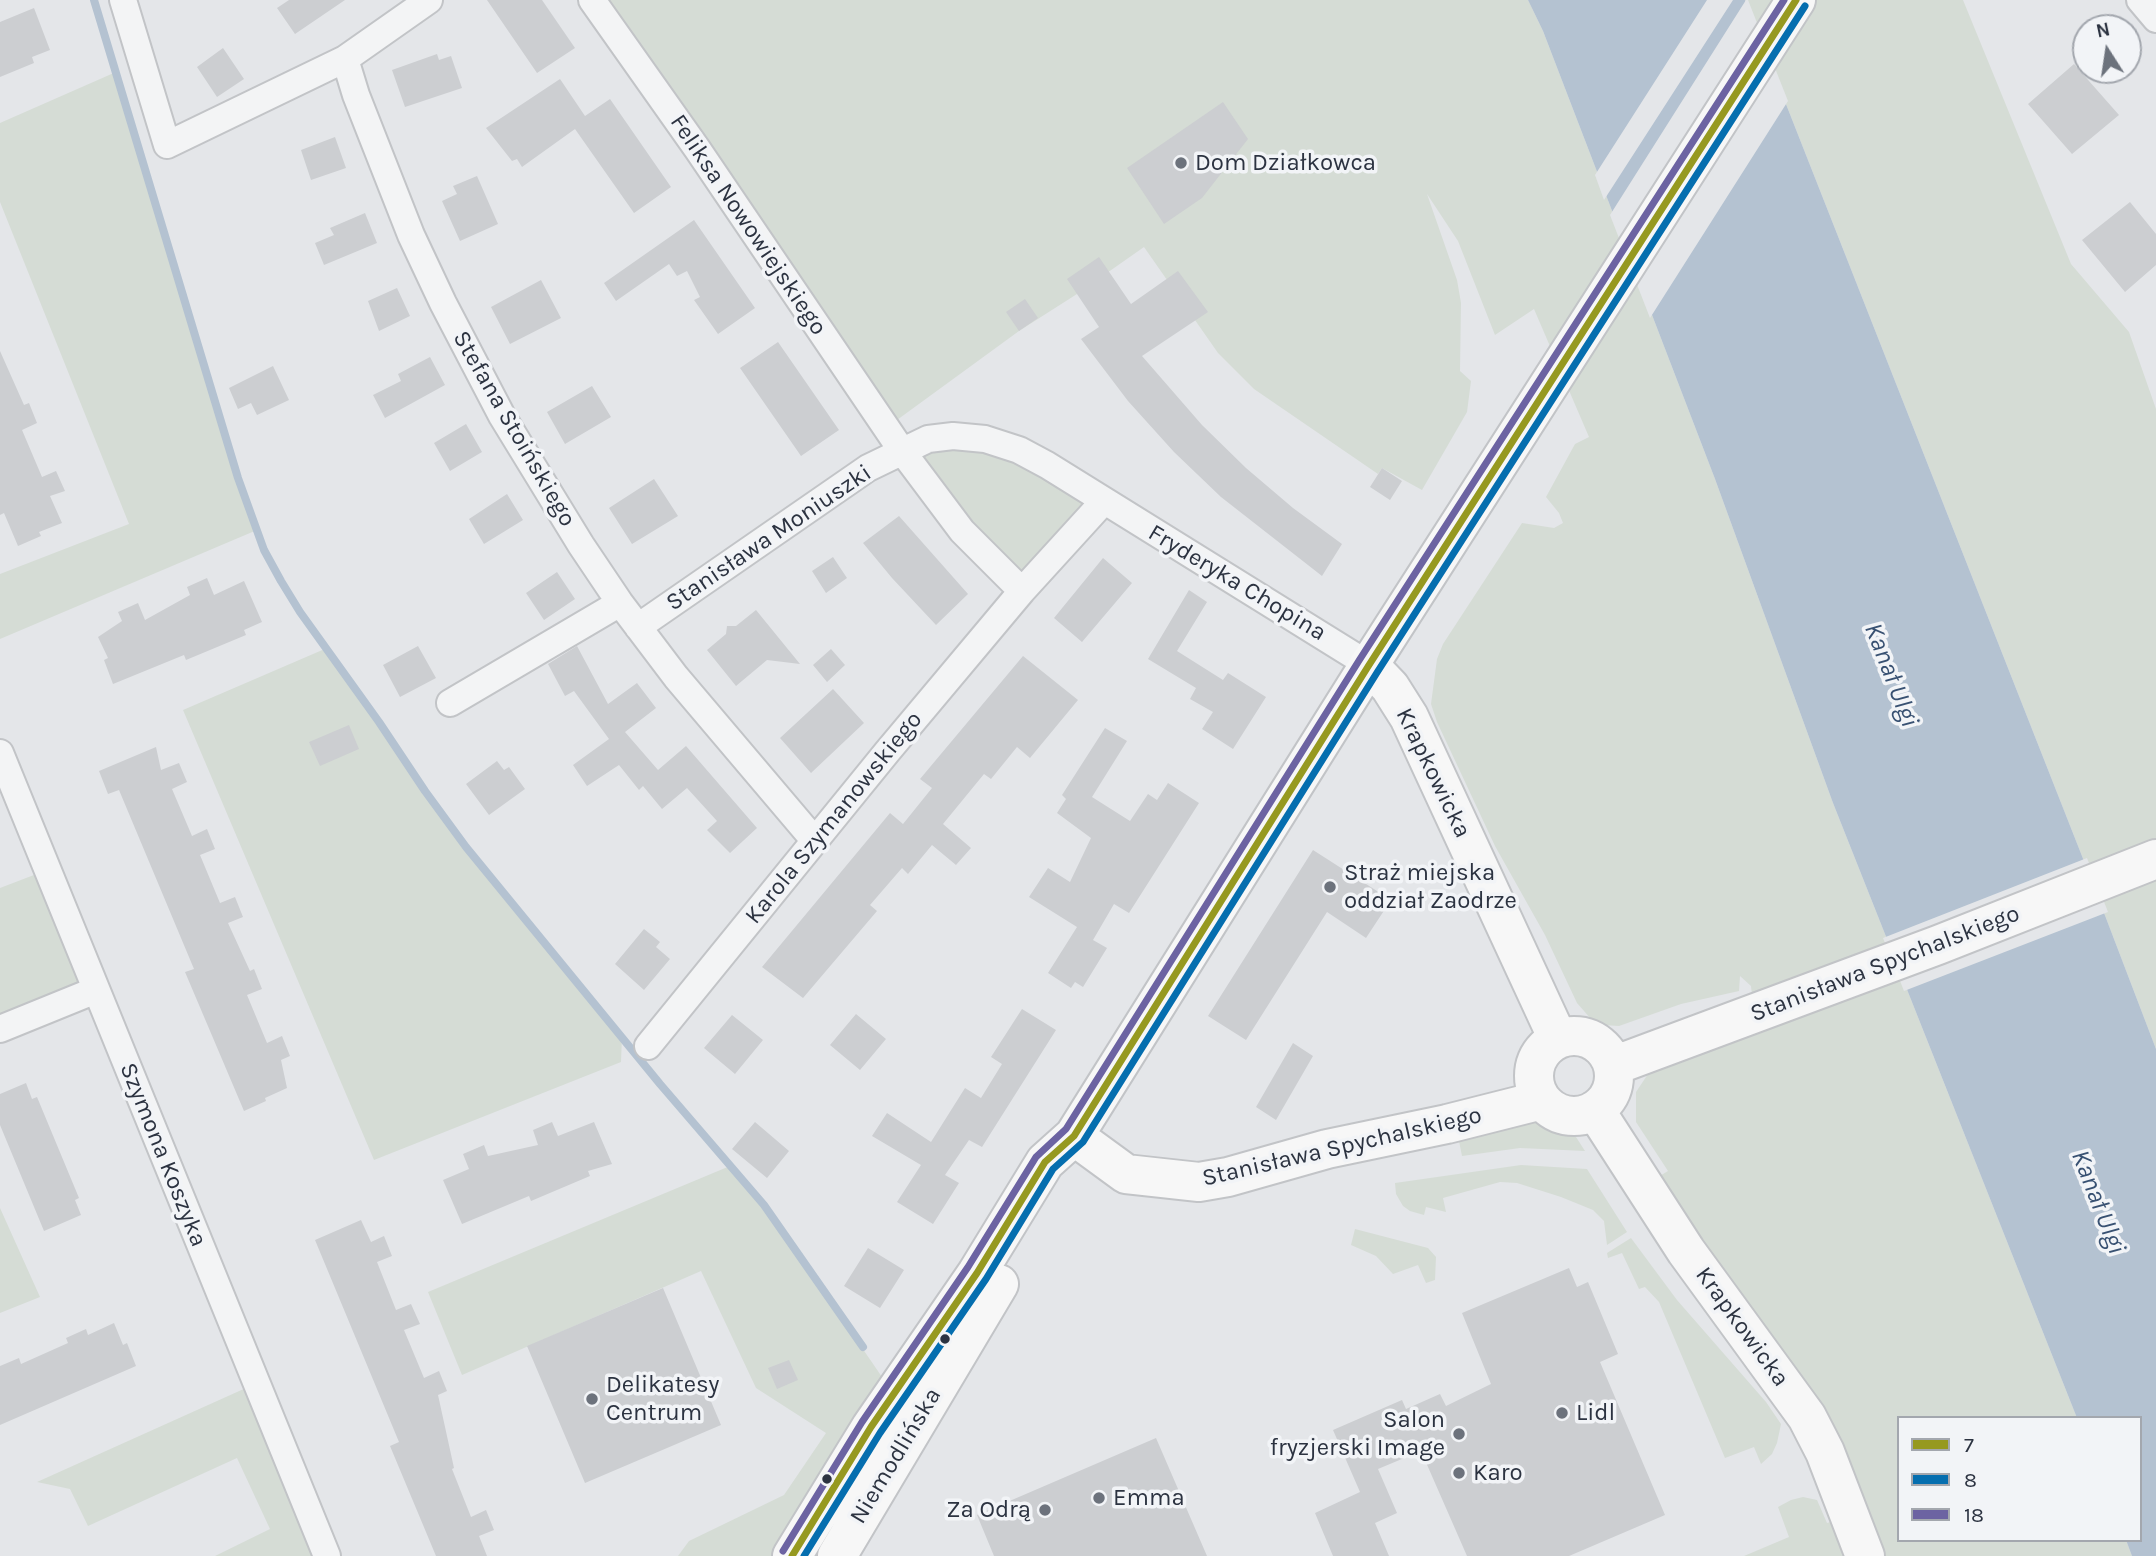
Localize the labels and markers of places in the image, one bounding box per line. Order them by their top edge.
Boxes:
place label: Dom Działkowca [1195,149,1376,177]
marker: Dom Działkowca [1173,155,1189,171]
place label: Straż miejska oddział Zaodrze [1344,859,1517,915]
marker: Straż miejska oddział Zaodrze [1322,879,1338,895]
unlabelled marker [938,1332,952,1346]
place label: Delikatesy Centrum [606,1371,719,1427]
marker: Delikatesy Centrum [584,1391,600,1407]
place label: Lidl [1576,1399,1615,1427]
marker: Lidl [1554,1405,1570,1421]
place label: Salon fryzjerski Image [1270,1406,1445,1462]
marker: Salon fryzjerski Image [1451,1426,1467,1442]
place label: Karo [1473,1459,1523,1487]
marker: Karo [1451,1465,1467,1481]
unlabelled marker [820,1472,834,1486]
place label: Emma [1113,1484,1185,1512]
marker: Emma [1091,1490,1107,1506]
place label: Za Odrą [946,1496,1031,1524]
marker: Za Odrą [1037,1502,1053,1518]

